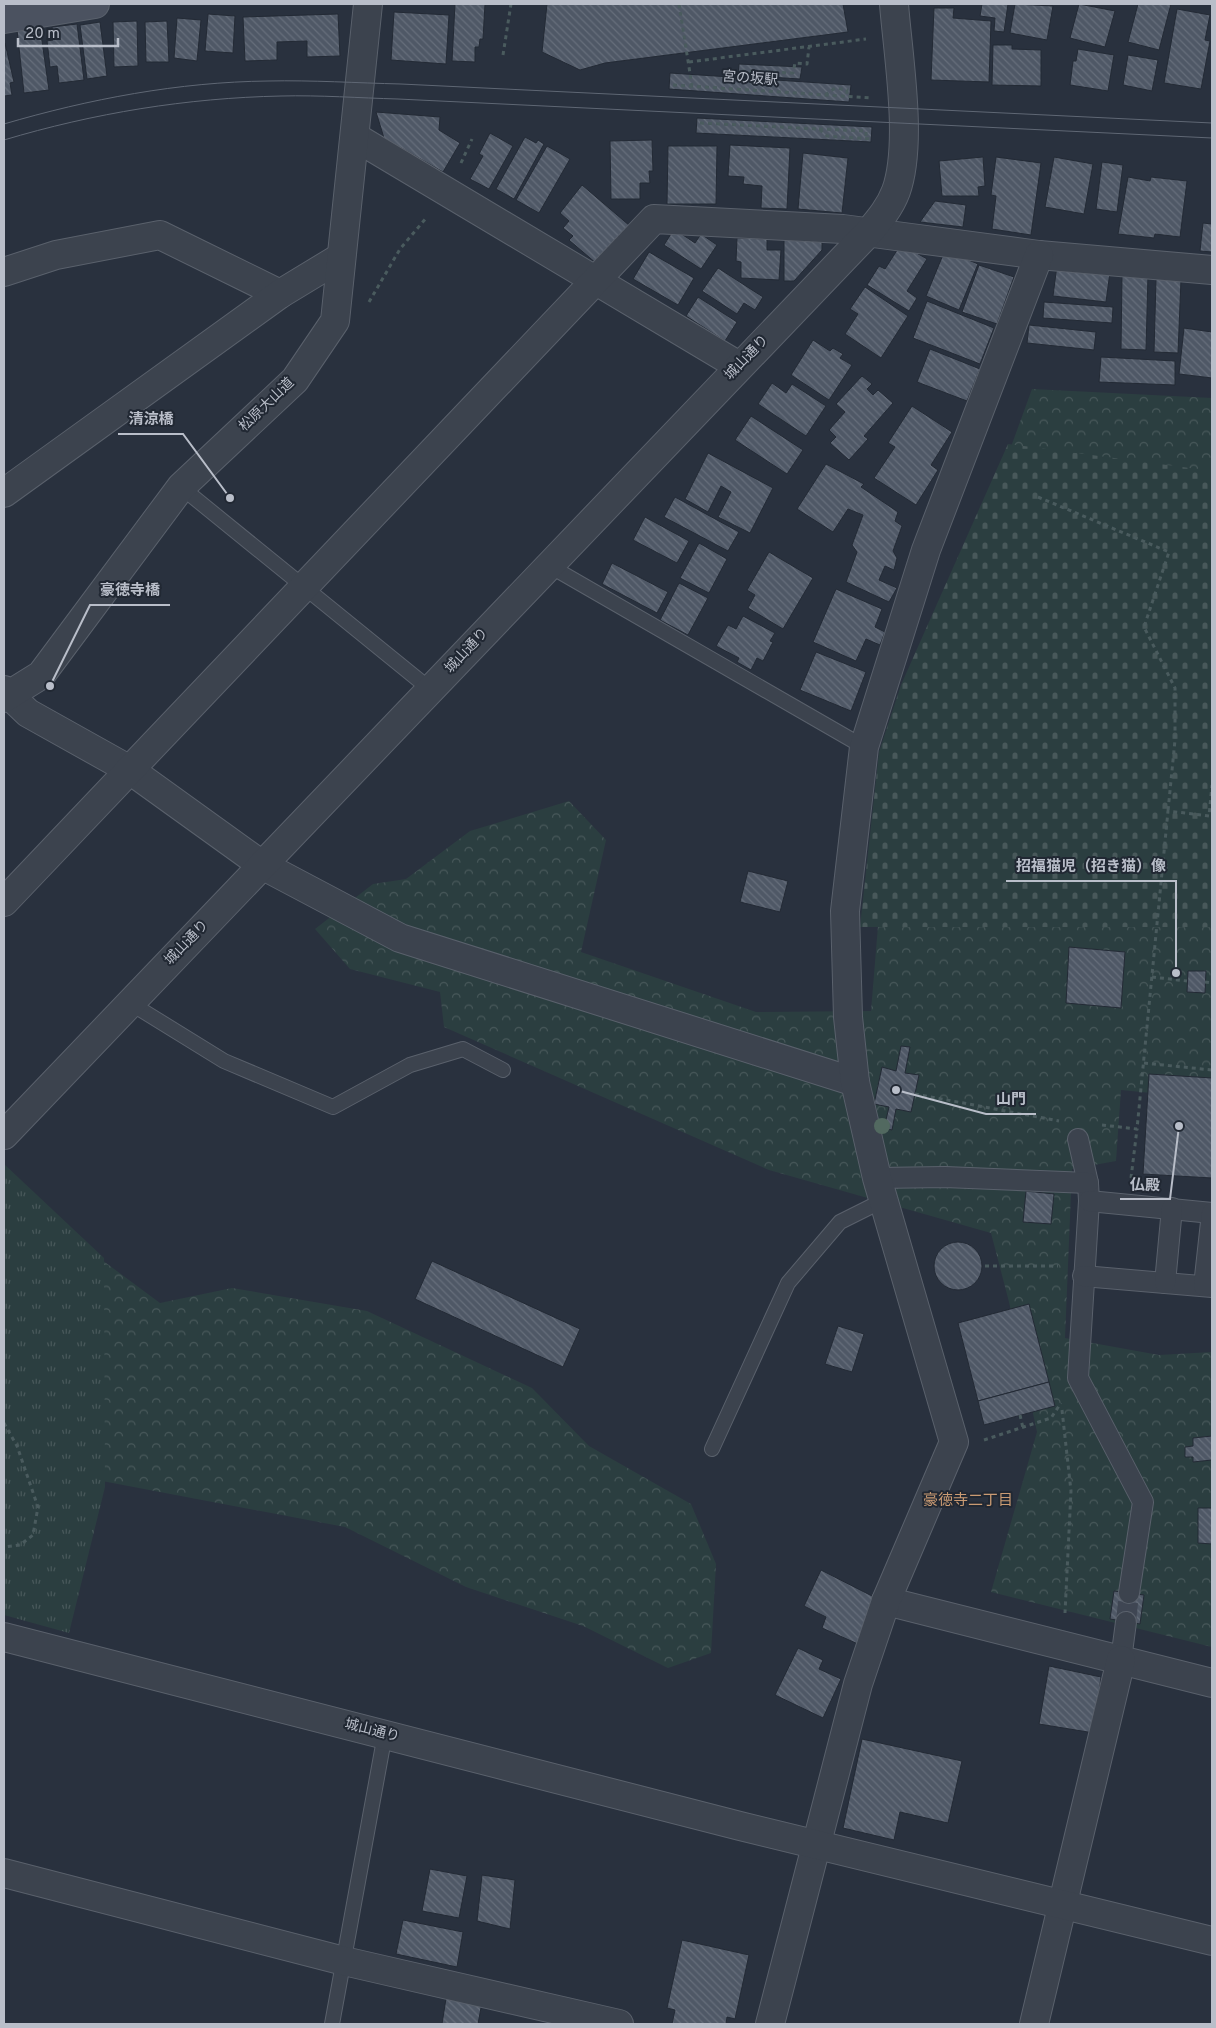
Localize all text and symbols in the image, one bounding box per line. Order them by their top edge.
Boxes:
scale bar [18,15,118,47]
text: 20 m [25,25,60,44]
street label: 宮の坂駅 [721,69,779,89]
street label: 城山通り [721,332,773,384]
street label: 松原大山道 [236,375,298,435]
callout: 清涼橋 [118,404,183,434]
text: 清涼橋 [128,411,174,430]
callout: 豪徳寺橋 [90,575,170,605]
text: 豪徳寺橋 [100,582,161,601]
street label: 城山通り [442,625,492,677]
callout: 招福猫児（招き猫）像 [1006,851,1176,881]
text: 招福猫児（招き猫）像 [1016,858,1166,877]
street label: 城山通り [161,917,213,969]
callout: 山門 [986,1084,1036,1114]
text: 山門 [996,1091,1026,1110]
callout: 仏殿 [1120,1169,1170,1199]
text: 仏殿 [1129,1177,1160,1196]
district label: 豪徳寺二丁目 [923,1492,1013,1511]
street label: 城山通り [343,1716,401,1746]

